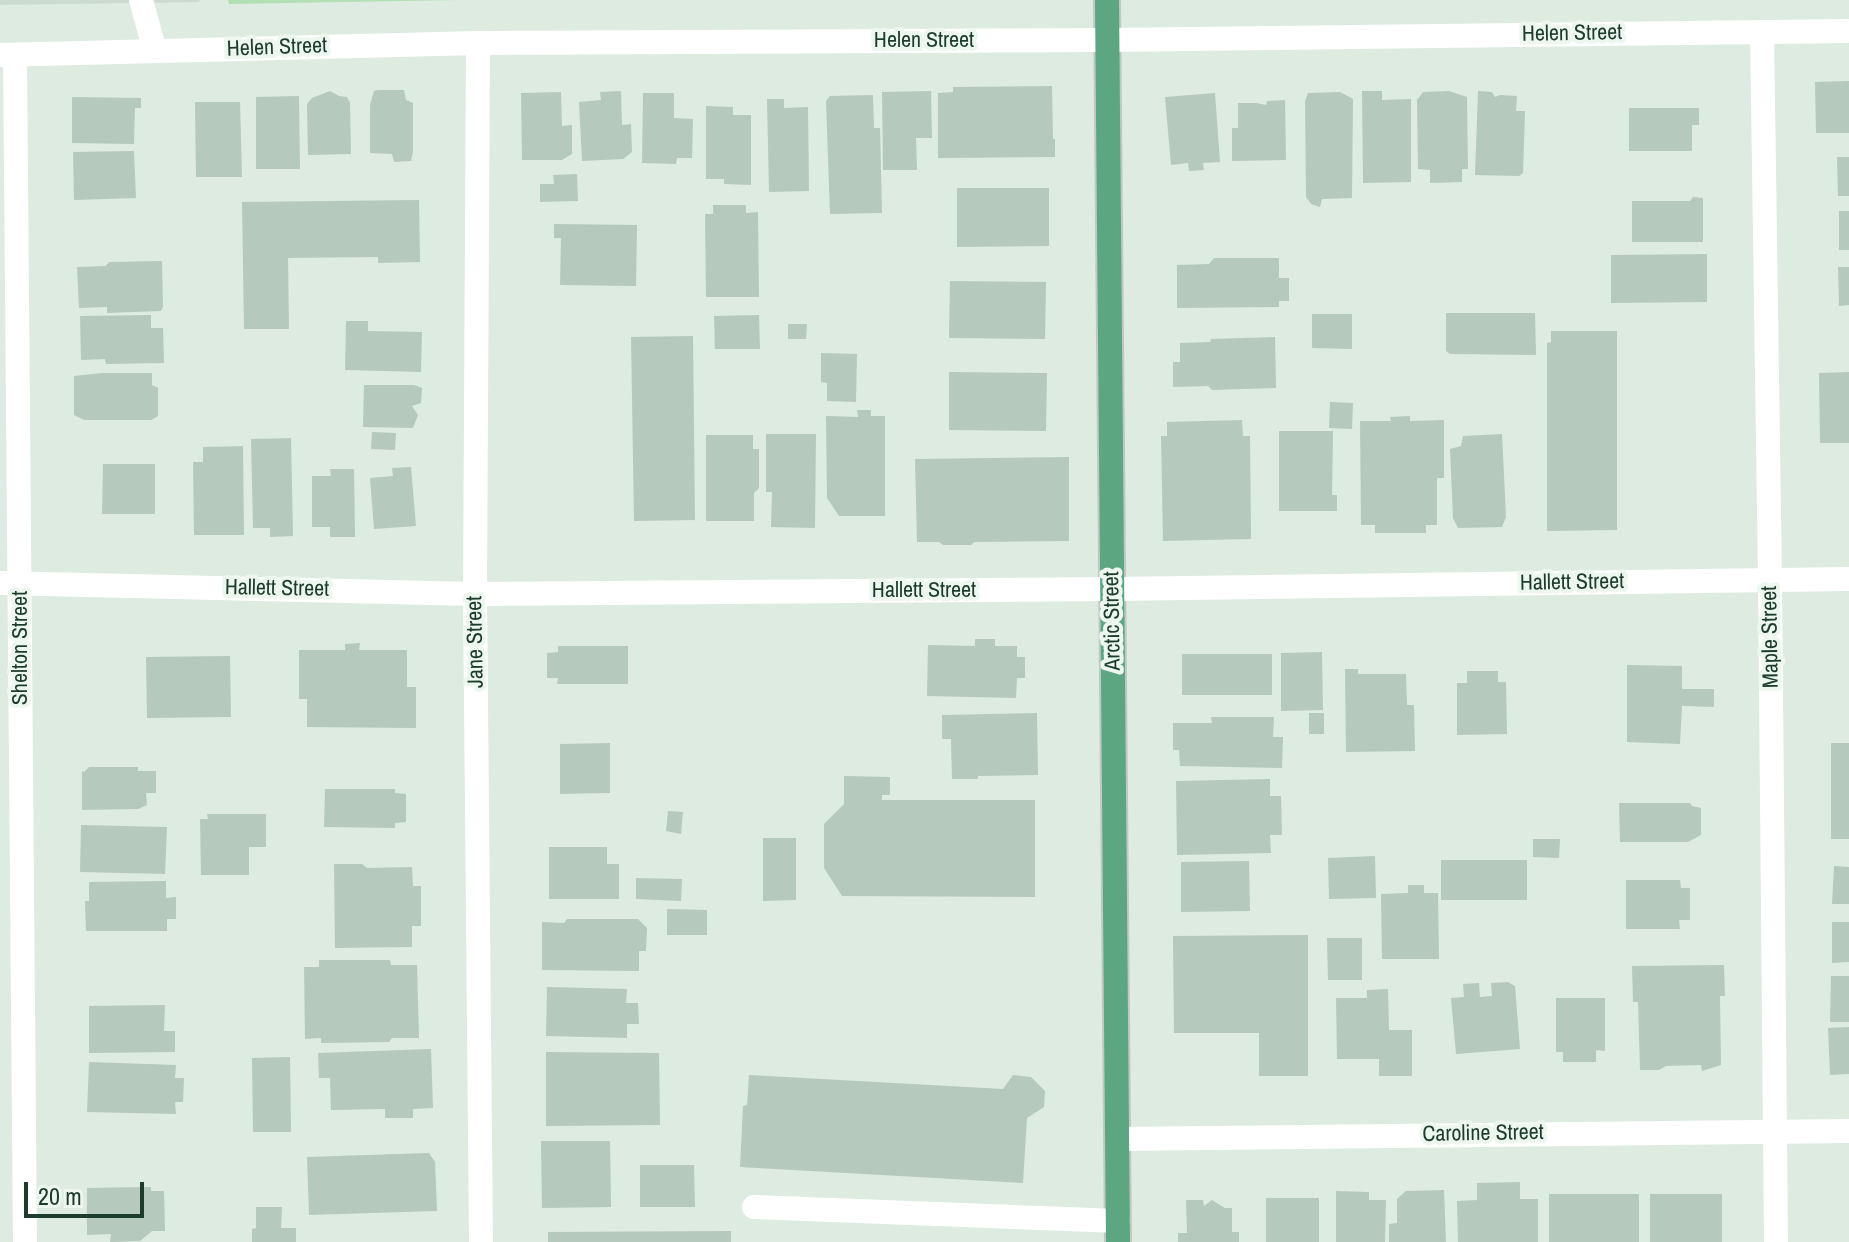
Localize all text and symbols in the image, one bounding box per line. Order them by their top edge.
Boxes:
street label: Helen Street [1522,20,1622,48]
street label: Helen Street [874,28,974,54]
street label: Helen Street [226,33,328,63]
street label: Hallett Street [1520,569,1624,597]
street label: Arctic Street [1099,571,1127,671]
street label: Hallett Street [225,575,329,603]
street label: Hallett Street [872,578,976,604]
street label: Maple Street [1757,586,1785,688]
street label: Shelton Street [8,591,34,705]
street label: Jane Street [462,596,490,688]
street label: Caroline Street [1422,1120,1544,1148]
scale bar [28,1166,148,1216]
text: 20 m [38,1180,82,1212]

